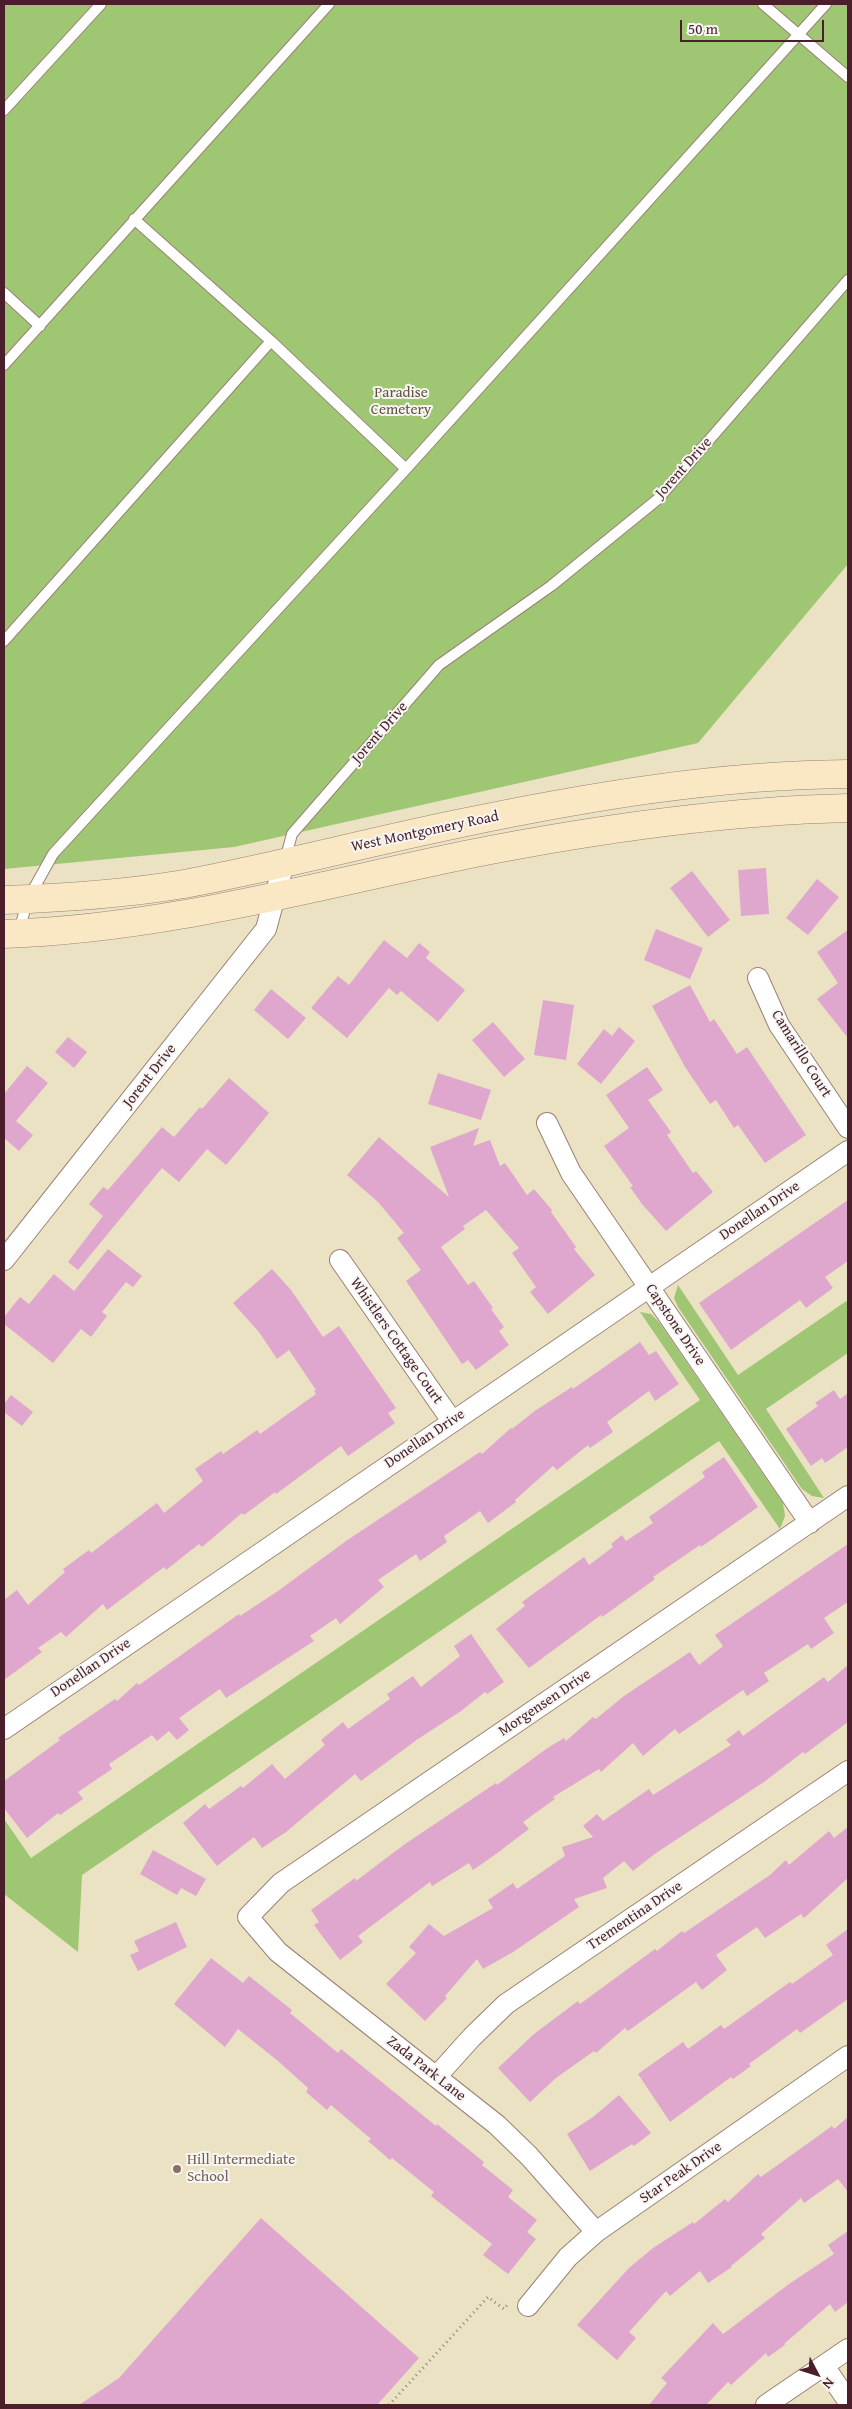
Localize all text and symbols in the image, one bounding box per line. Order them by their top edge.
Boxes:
scale bar [682,10,826,42]
text: 50 m [688,18,718,39]
park label: Paradise Cemetery [371,384,431,419]
street label: Jorent Drive [652,434,716,502]
street label: Jorent Drive [348,698,412,768]
street label: West Montgomery Road [350,808,500,856]
street label: Camarillo Court [767,1007,835,1101]
street label: Jorent Drive [119,1040,181,1112]
street label: Donellan Drive [716,1178,804,1244]
street label: Whistlers Cottage Court [346,1274,446,1408]
street label: Capstone Drive [641,1281,709,1369]
street label: Donellan Drive [381,1406,469,1472]
street label: Donellan Drive [47,1635,135,1701]
street label: Morgensen Drive [495,1666,595,1740]
street label: Trementina Drive [584,1877,686,1955]
street label: Zada Park Lane [383,2032,469,2106]
street label: Star Peak Drive [637,2138,725,2208]
place label: Hill Intermediate School [187,2151,295,2186]
marker: Hill Intermediate School [171,2163,183,2175]
north arrow [792,2349,842,2399]
text: N [818,2374,839,2394]

